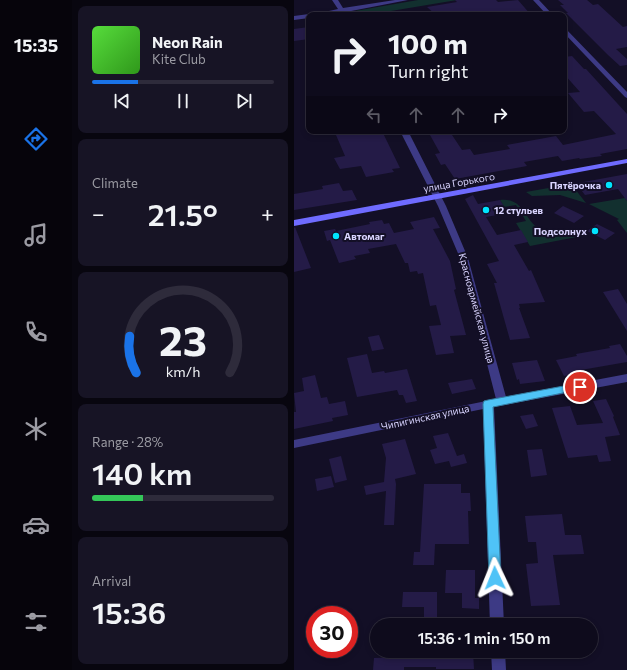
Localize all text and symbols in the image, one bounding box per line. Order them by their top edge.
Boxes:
text: 100 m [388,26,468,60]
icon: right [322,28,374,80]
text: Neon Rain [152,33,223,51]
text: 15:35 [14,34,58,56]
text: Kite Club [152,51,206,67]
text: Turn right [388,60,468,82]
icon: previous [111,90,133,112]
icon: pause [172,90,194,112]
icon: next [233,90,255,112]
icon: left [363,104,385,126]
icon: ahead [405,104,427,126]
icon: ahead [447,104,469,126]
icon: right [489,104,511,126]
icon: directions [22,125,50,153]
street label: улица Горького [422,170,496,194]
text: Climate [92,175,138,191]
place label: Пятёрочка [550,179,601,191]
marker: Пятёрочка [604,180,614,190]
text: 21.5° [148,195,218,232]
text: − [92,200,105,227]
text: + [261,200,274,227]
place label: 12 стульев [494,204,543,216]
marker: 12 стульев [481,205,491,215]
icon: music [22,221,50,249]
place label: Подсолнух [534,225,587,237]
marker: Подсолнух [590,226,600,236]
place label: Автомаг [344,230,385,242]
marker: Автомаг [331,231,341,241]
street label: Красноармейская улица [457,252,497,364]
text: 23 [159,314,207,365]
icon: phone [22,318,50,346]
text: km/h [166,362,200,380]
pin [563,370,597,404]
icon: arrive [569,376,591,398]
street label: Чипигинская улица [380,402,470,432]
icon: climate [22,415,50,443]
text: Range · 28% [92,434,163,450]
text: 140 km [92,454,192,491]
icon: car [22,511,50,539]
position arrow [474,557,516,599]
text: Arrival [92,573,131,589]
text: 15:36 [92,593,166,630]
speed limit sign: 30 [306,606,358,658]
icon: filters [22,608,50,636]
text: 15:36 · 1 min · 150 m [418,629,550,647]

